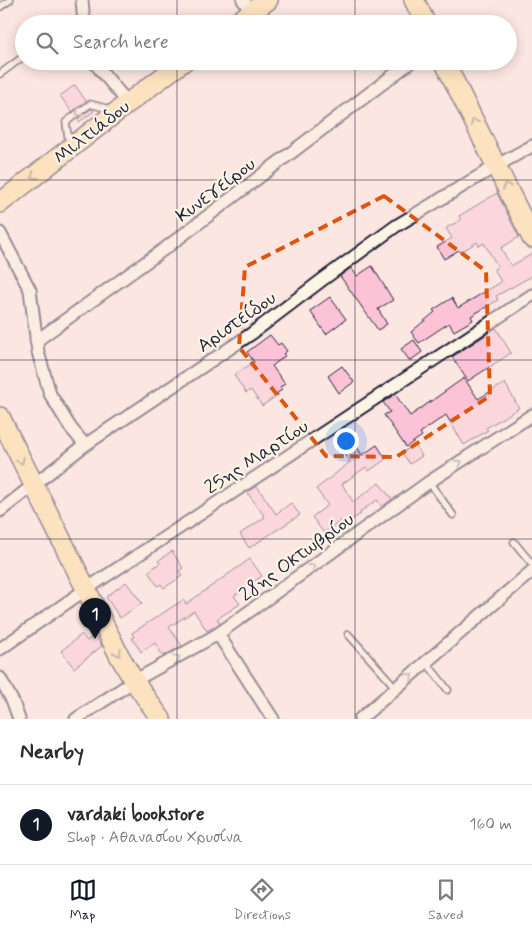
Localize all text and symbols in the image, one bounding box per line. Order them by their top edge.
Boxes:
search box [15,15,517,70]
icon: search [33,29,61,57]
text: Search here [73,30,169,55]
street label: Μιλτιάδου [49,94,135,170]
one-way arrow [76,107,85,115]
one-way arrow [470,118,480,127]
street label: Κυνεγείρου [171,152,261,228]
one-way arrow [31,171,40,179]
one-way arrow [502,182,512,191]
street label: Αριστείδου [192,286,281,359]
street label: 25ης Μαρτίου [200,414,314,500]
your location [333,428,359,454]
one-way arrow [15,456,25,465]
one-way arrow [453,460,462,469]
street label: 28ης Οκτωβρίου [234,507,359,607]
one-way arrow [306,564,316,573]
pin: 1 [79,598,111,639]
one-way arrow [112,648,122,657]
one-way arrow [172,654,181,664]
one-way arrow [404,673,413,682]
text: Nearby [20,738,84,766]
text: vardaki bookstore [67,802,205,827]
text: 1 [32,814,40,835]
text: 160 m [469,814,512,835]
text: Shop · Αθανασίου Χρυσίνα [67,827,243,848]
tab: Map [69,876,97,924]
tab: Directions [234,876,291,924]
tab: Saved [428,876,463,924]

